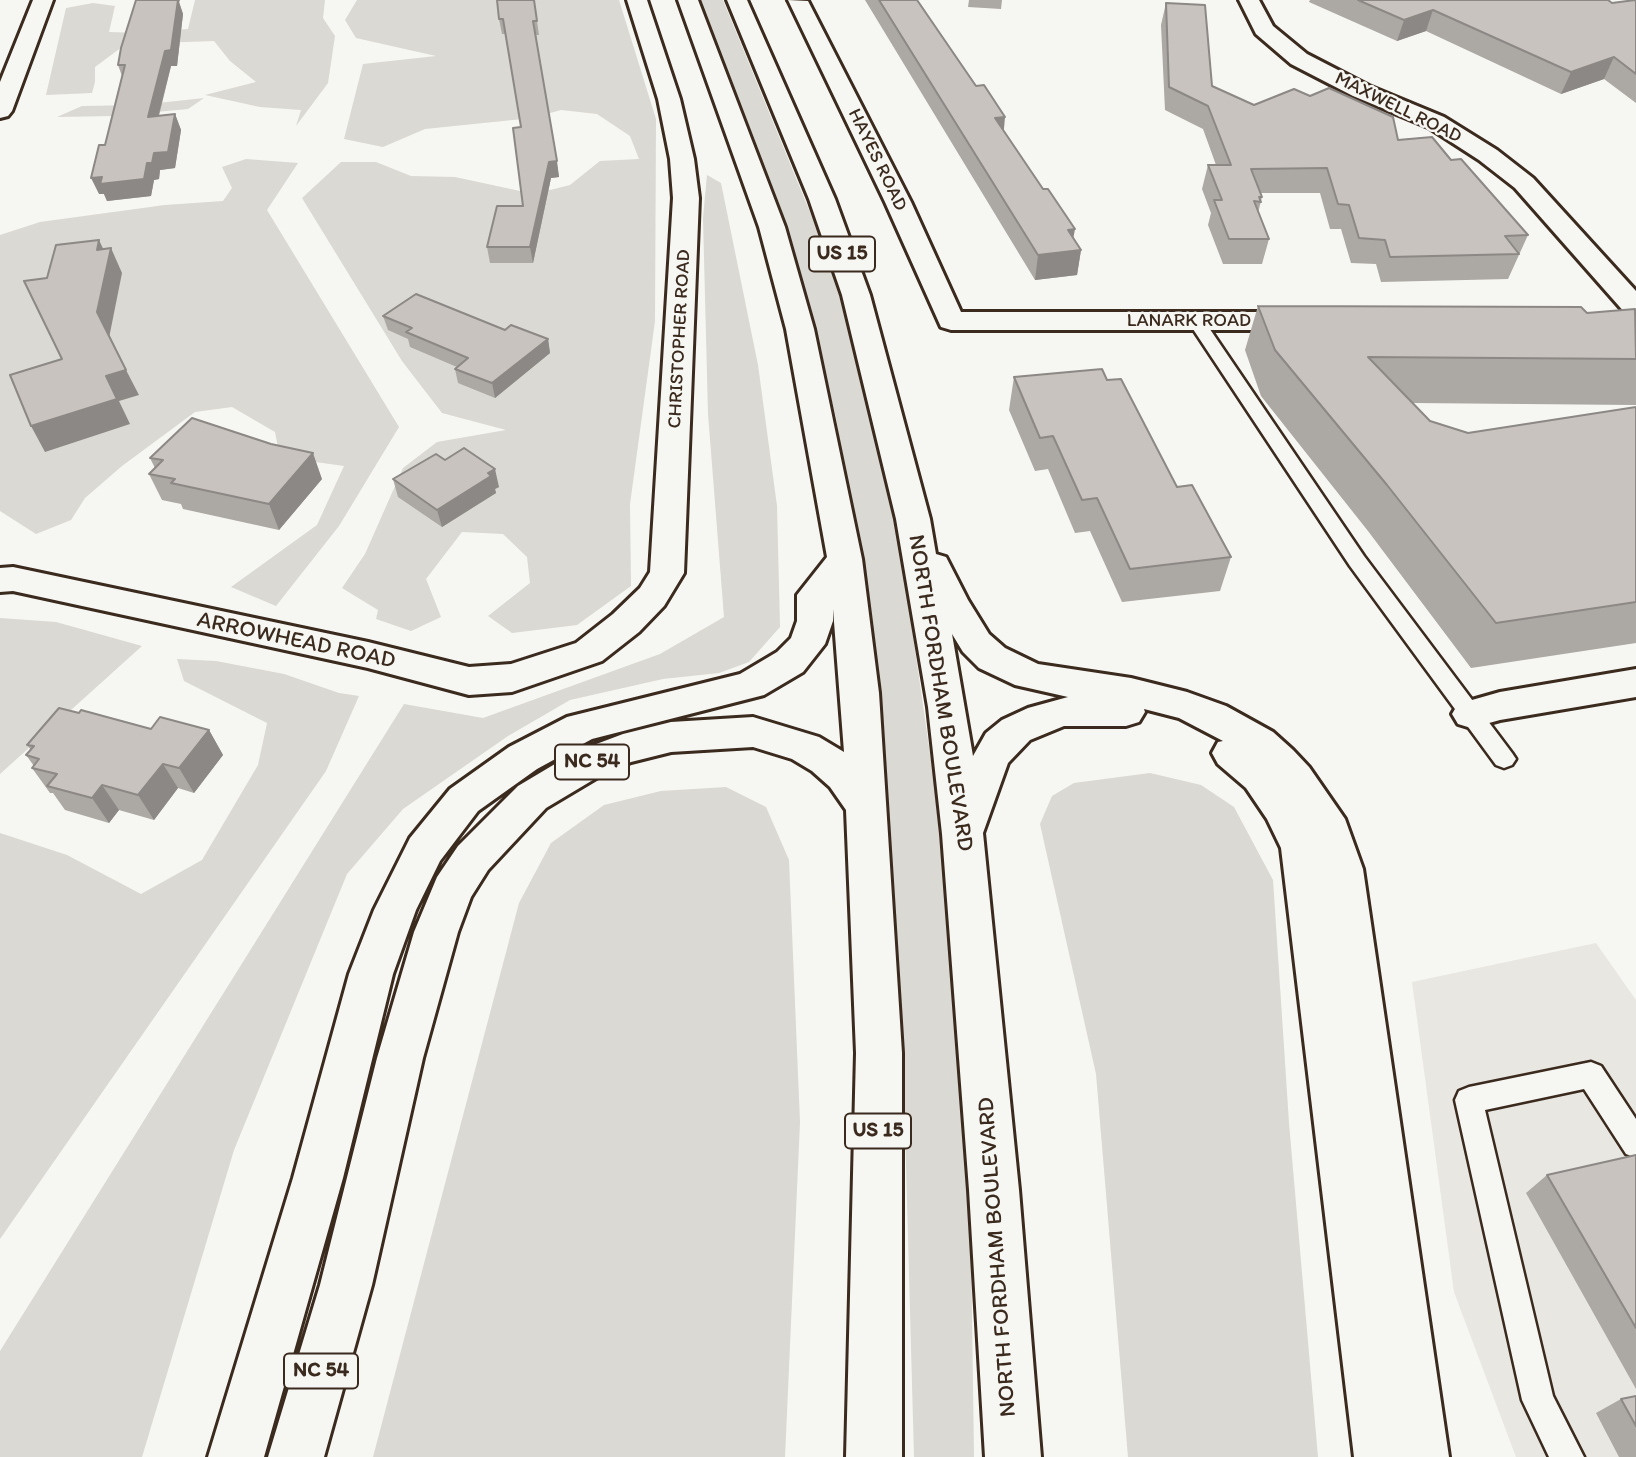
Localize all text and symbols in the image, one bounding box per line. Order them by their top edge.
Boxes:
street label: MAXWELL ROAD [1331,67,1465,149]
street label: HAYES ROAD [842,105,912,215]
road number: US 15 [809,236,875,272]
street label: CHRISTOPHER ROAD [664,249,696,429]
street label: LANARK ROAD [1127,310,1251,332]
street label: NORTH FORDHAM BOULEVARD [901,533,979,853]
street label: ARROWHEAD ROAD [194,606,398,676]
road number: NC 54 [555,744,629,780]
street label: NORTH FORDHAM BOULEVARD [973,1096,1023,1418]
road number: US 15 [845,1114,911,1148]
road number: NC 54 [284,1354,358,1388]

